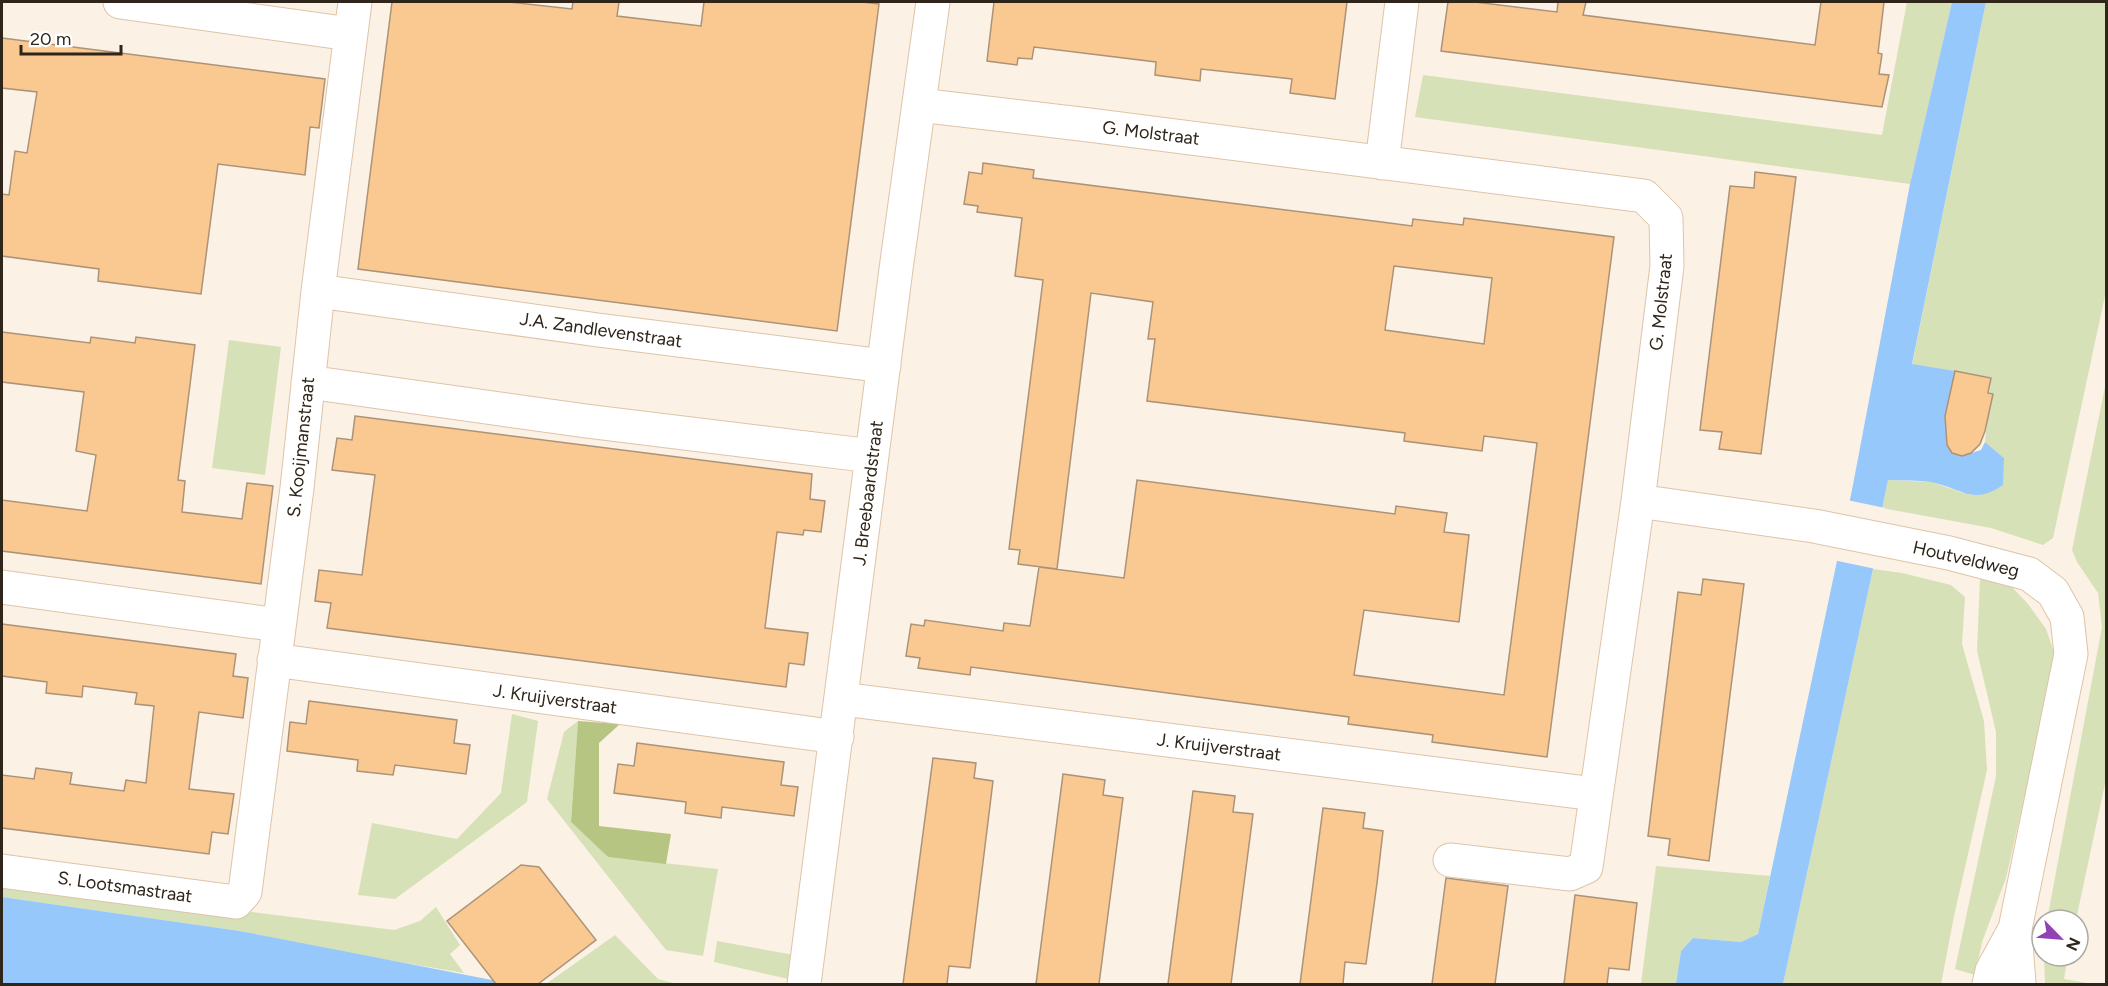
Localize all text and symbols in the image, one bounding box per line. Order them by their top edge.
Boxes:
scale bar [21,18,122,56]
text: 20 m [30,28,71,50]
street label: G. Molstraat [1101,116,1201,150]
street label: G. Molstraat [1645,252,1677,352]
street label: J.A. Zandlevenstraat [518,308,684,352]
street label: S. Kooijmanstraat [283,376,319,518]
street label: J. Breebaardstraat [848,419,888,567]
street label: Houtveldweg [1911,536,2021,582]
street label: J. Kruijverstraat [492,679,619,719]
street label: J. Kruijverstraat [1156,728,1283,766]
street label: S. Lootsmastraat [56,867,194,907]
north arrow [2030,908,2090,968]
text: N [2062,935,2084,954]

